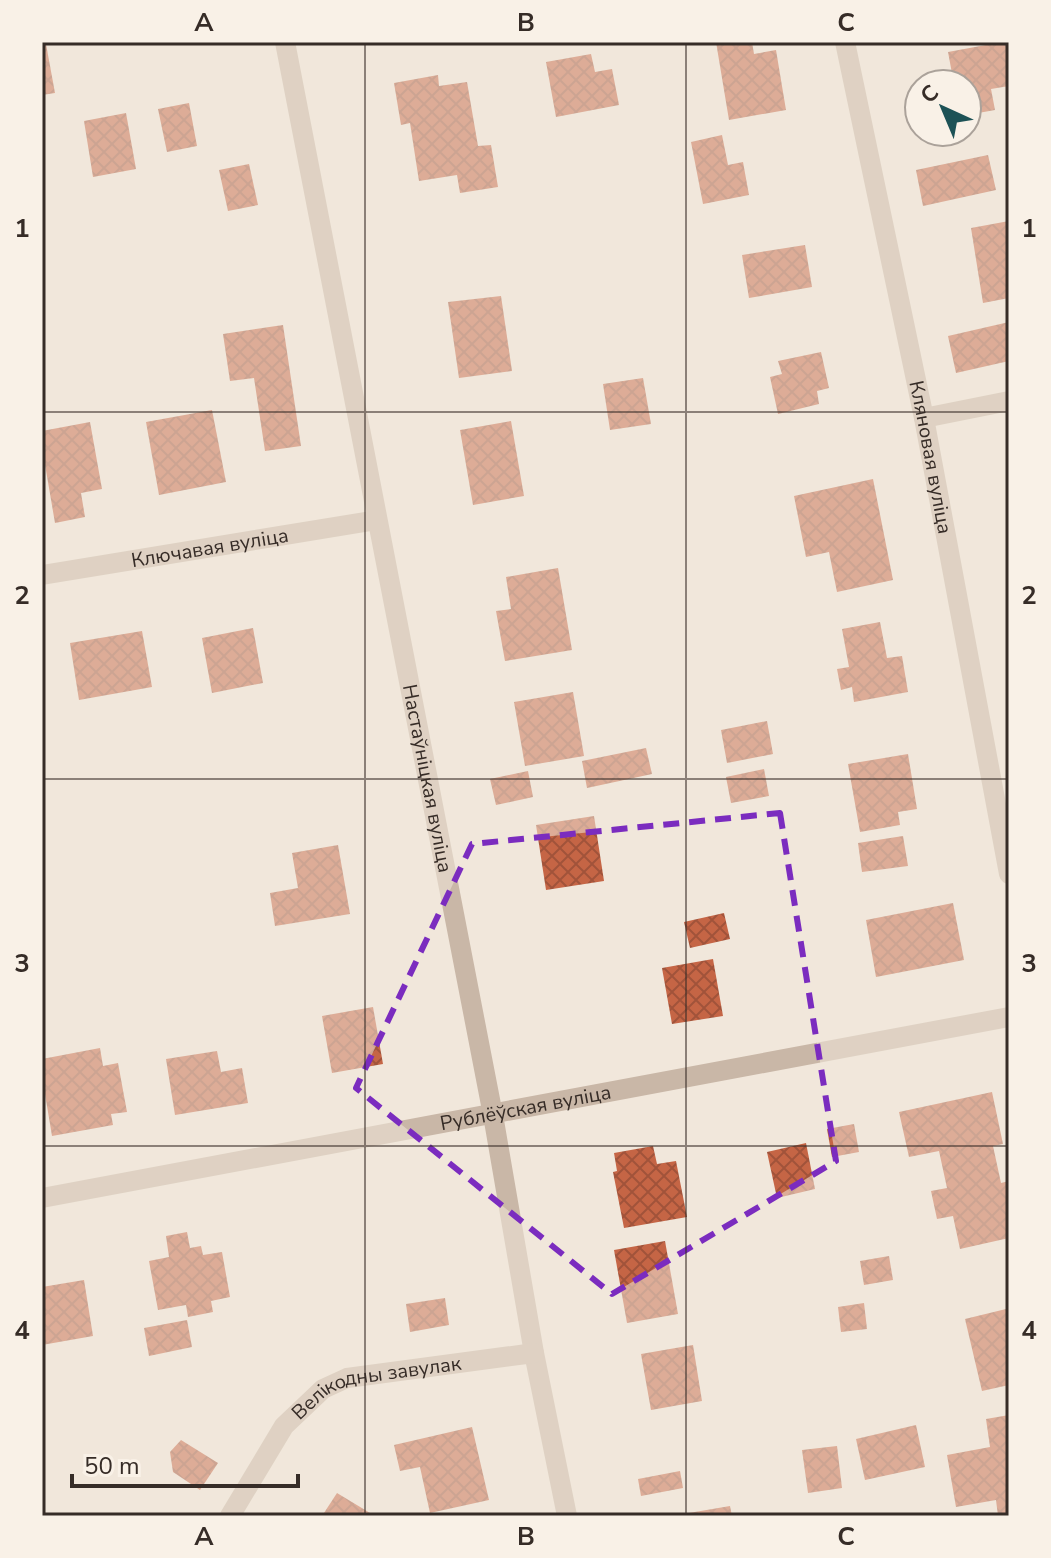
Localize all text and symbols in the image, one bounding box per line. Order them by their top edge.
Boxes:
text: A [194,5,214,40]
text: B [517,5,535,40]
text: C [837,5,855,40]
north arrow [903,68,983,148]
text: С [914,78,946,110]
text: 1 [14,211,30,246]
text: 1 [1021,211,1037,246]
street label: Кляновая вуліца [902,378,958,536]
street label: Ключавая вуліца [129,522,291,574]
text: 2 [14,578,30,613]
text: 2 [1021,578,1037,613]
street label: Настаўніцкая вуліца [396,682,459,875]
text: 3 [14,946,30,981]
text: 3 [1021,946,1037,981]
street label: Рублёўская вуліца [438,1079,613,1137]
text: 4 [14,1313,30,1348]
text: 4 [1021,1313,1037,1348]
street label: Велікодны завулак [286,1350,463,1426]
scale bar [72,1438,298,1488]
text: 50 m [84,1450,140,1482]
text: A [194,1519,214,1554]
text: B [517,1519,535,1554]
text: C [837,1519,855,1554]

